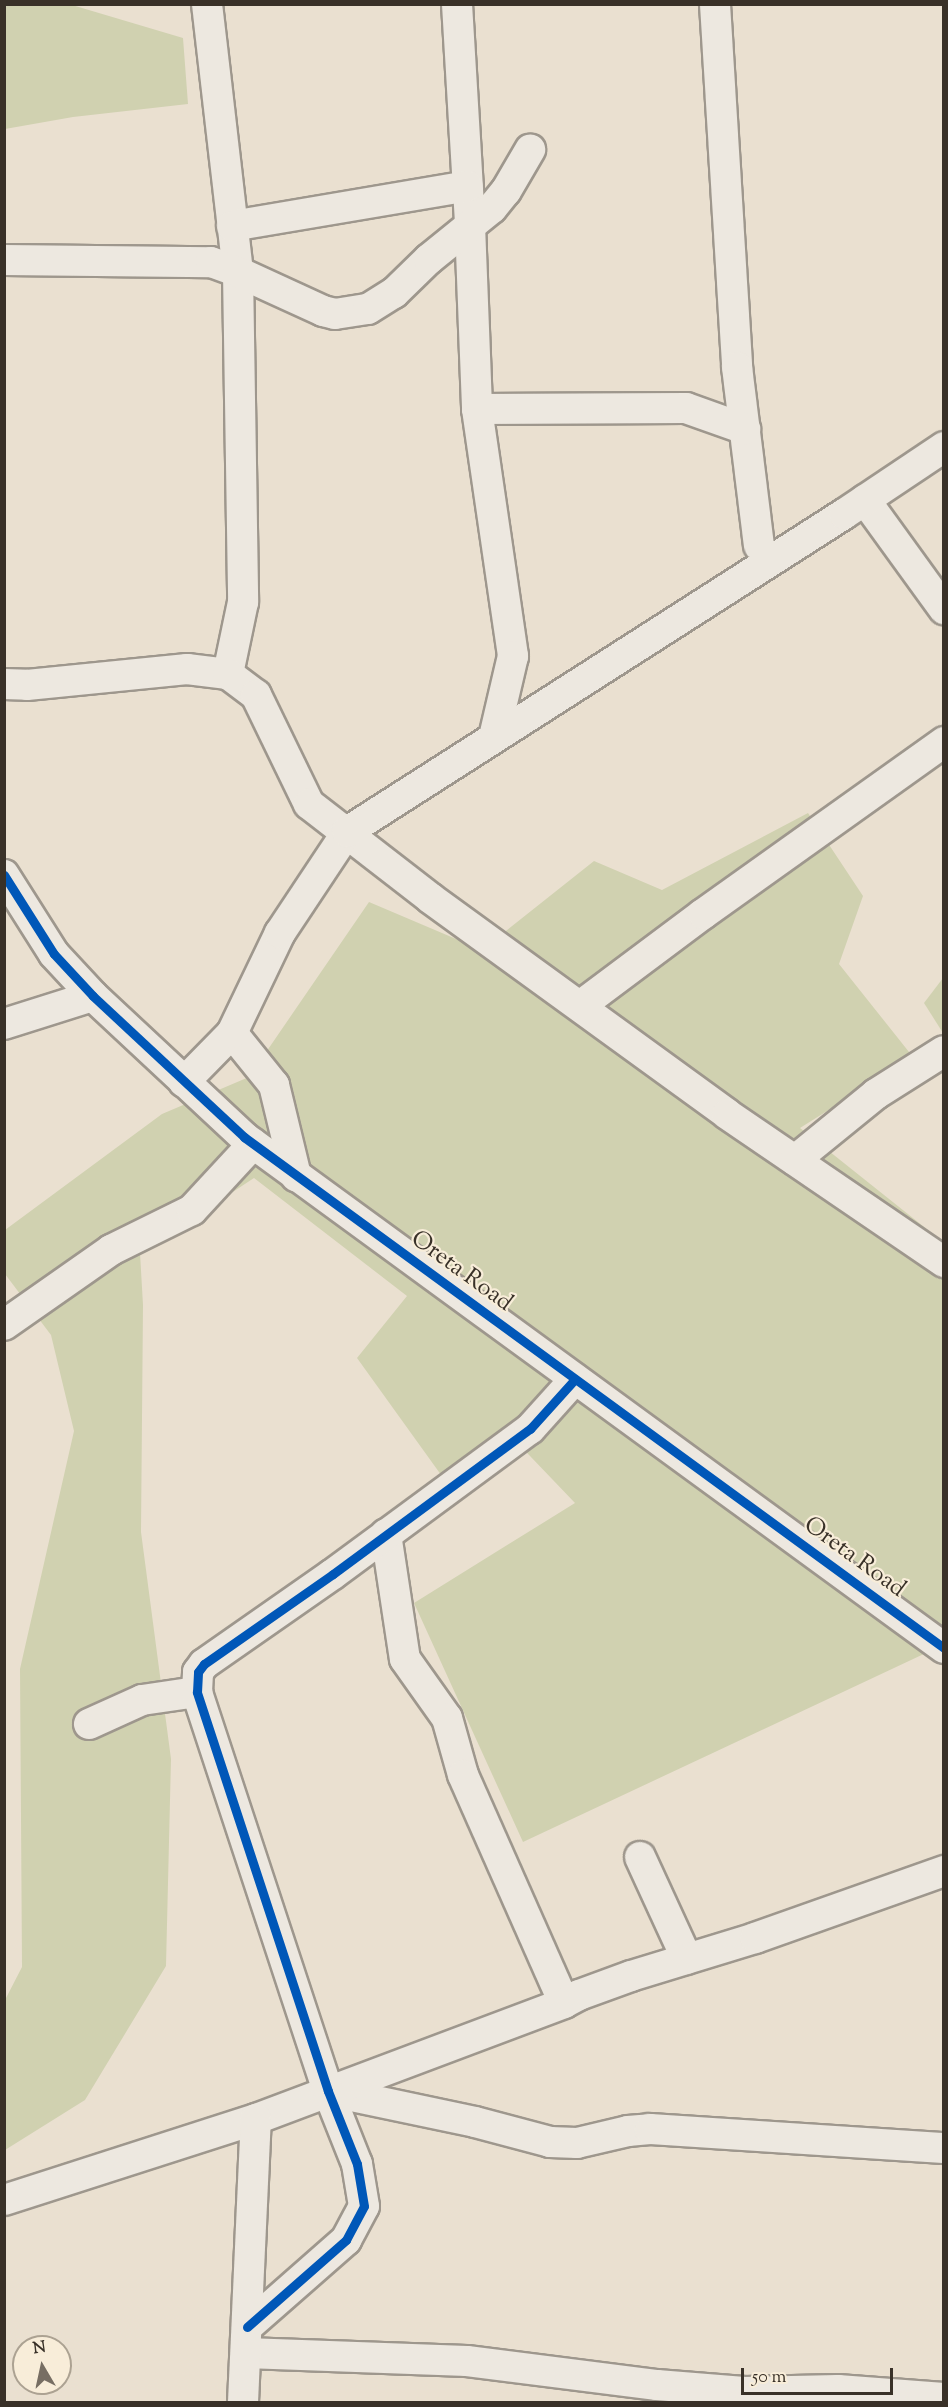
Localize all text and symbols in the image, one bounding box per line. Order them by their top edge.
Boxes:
street label: Oreta Road [404,1225,518,1319]
street label: Oreta Road [797,1511,911,1605]
north arrow [12,2335,72,2395]
text: N [31,2336,48,2361]
scale bar [744,2356,896,2394]
text: 50 m [752,2365,786,2391]

